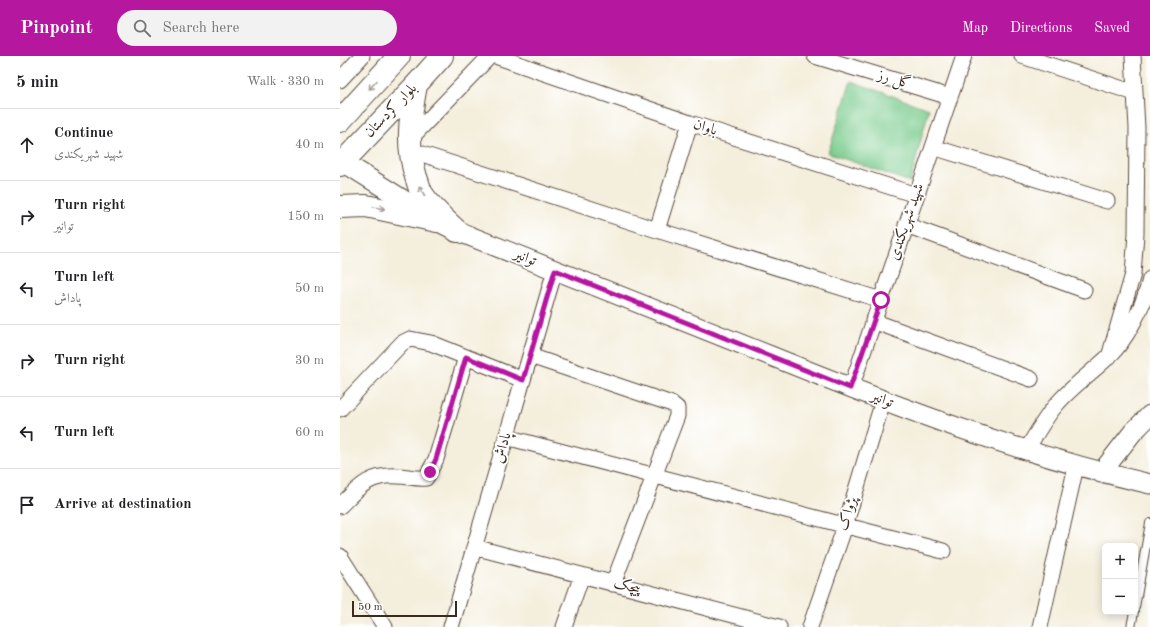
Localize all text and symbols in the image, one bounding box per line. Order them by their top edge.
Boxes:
search box [117,10,397,46]
icon: search [131,17,153,39]
text: Pinpoint [20,19,93,38]
text: Search here [163,21,239,36]
text: Map [962,21,988,35]
text: Directions [1010,21,1072,35]
text: Saved [1094,21,1130,35]
street label: گل رز [873,64,913,93]
text: 5 min [16,74,59,91]
text: Walk · 330 m [247,75,324,88]
street label: بلوار کردستان [360,80,420,141]
one-way arrow [368,80,377,90]
street label: باوان [691,117,719,139]
text: Continue [54,126,113,141]
icon: ahead [16,134,38,156]
text: 40 m [295,138,324,151]
text: شهید شهریکندی [54,148,123,161]
street label: شهید شهریکندی [885,181,928,263]
one-way arrow [418,185,426,197]
text: Turn right [54,198,125,213]
one-way arrow [372,204,385,212]
icon: right [16,206,38,228]
text: 150 m [287,210,324,223]
text: توانیر [54,220,73,233]
street label: توانیر [510,246,538,269]
text: Turn left [54,270,114,285]
icon: left [16,278,38,300]
text: 50 m [295,282,324,295]
route start [872,291,890,309]
text: پاداش [54,292,81,305]
icon: right [16,350,38,372]
text: Turn right [54,353,125,368]
text: 30 m [295,354,324,367]
street label: توانیر [867,388,895,411]
icon: left [16,422,38,444]
text: Turn left [54,425,114,440]
text: 60 m [295,426,324,439]
street label: پاداش [491,430,517,466]
route end [421,463,439,481]
icon: arrive [16,494,38,516]
street label: پژواک [835,494,862,533]
text: Arrive at destination [54,497,192,512]
map controls [1102,543,1138,615]
button: + [1102,543,1138,579]
street label: پیچک [612,574,644,599]
button: − [1102,579,1138,615]
scale bar [352,599,457,618]
text: 50 m [358,602,383,613]

